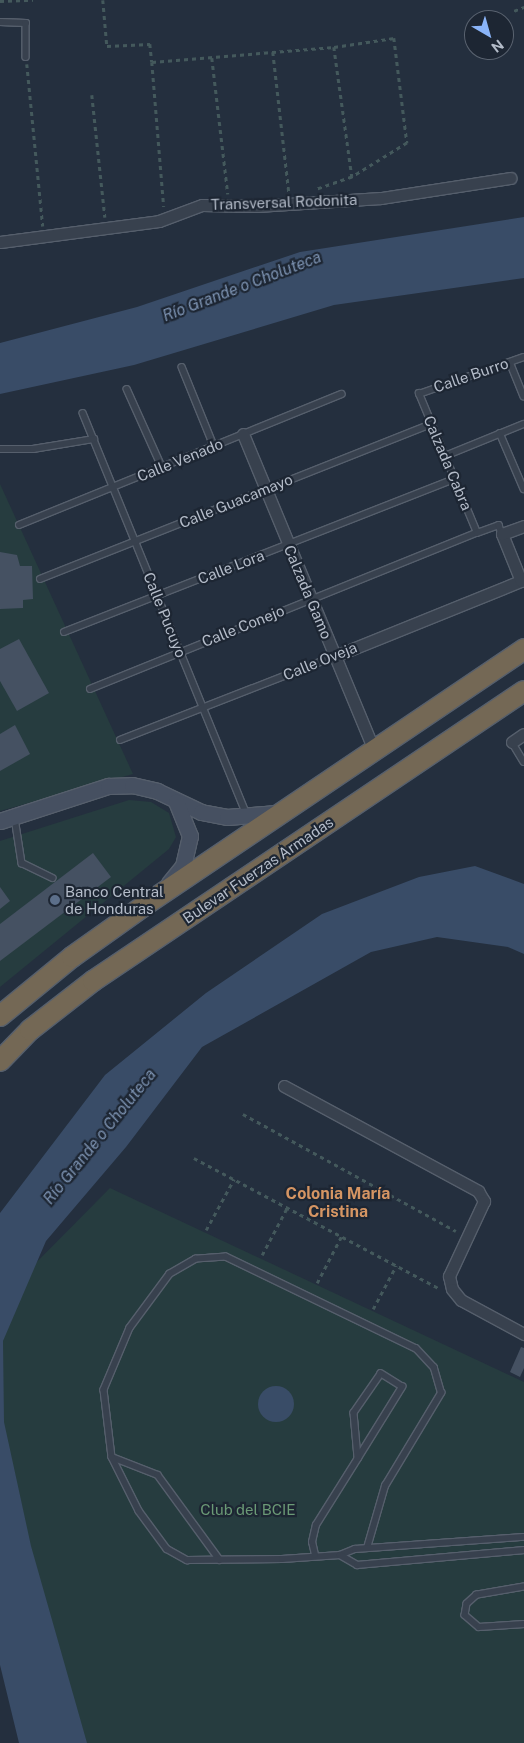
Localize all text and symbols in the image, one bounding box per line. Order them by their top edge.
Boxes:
north arrow [464,10,514,60]
text: N [488,36,507,56]
street label: Transversal Rodonita [210,190,358,214]
water label: Río Grande o Choluteca [160,248,324,326]
street label: Calle Burro [431,354,511,396]
street label: Calzada Cabra [420,413,476,513]
street label: Calle Venado [134,435,226,485]
street label: Calle Guacamayo [177,470,295,532]
street label: Calzada Gamo [280,542,336,642]
street label: Calle Lora [195,546,267,588]
street label: Calle Pucuyo [140,570,190,660]
street label: Calle Conejo [199,601,287,651]
street label: Calle Oveja [280,638,360,684]
street label: Bulevar Fuerzas Armadas [179,813,337,927]
place label: Banco Central de Honduras [65,882,164,917]
marker: Banco Central de Honduras [49,894,61,906]
water label: Río Grande o Choluteca [39,1065,161,1209]
district label: Colonia María Cristina [286,1184,390,1222]
park label: Club del BCIE [200,1501,296,1519]

